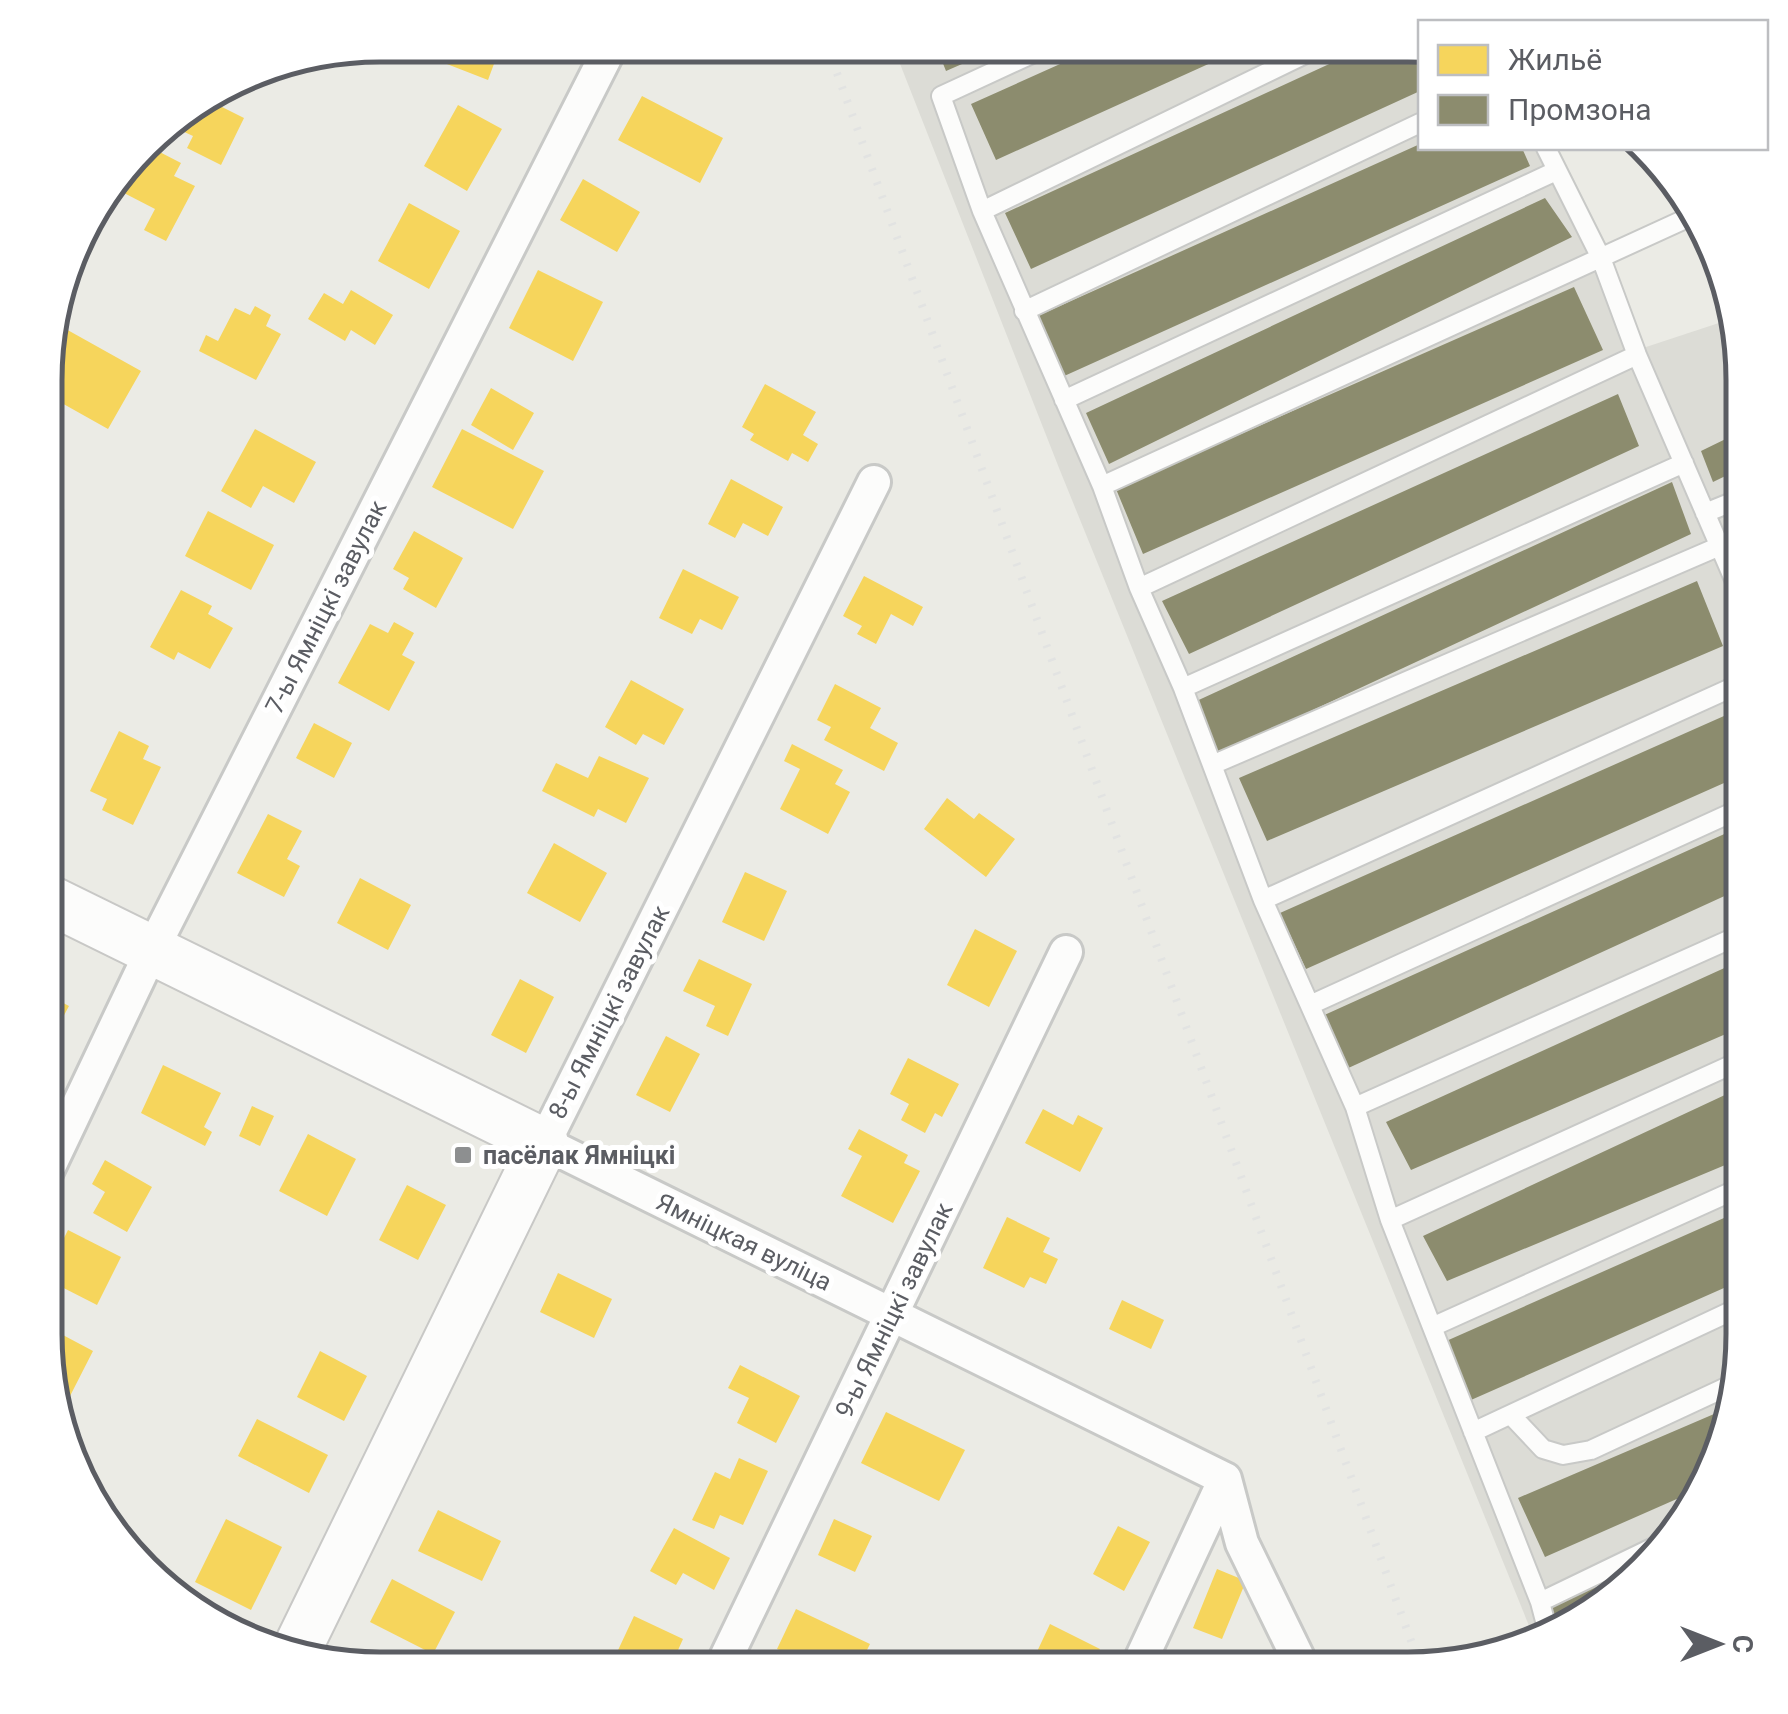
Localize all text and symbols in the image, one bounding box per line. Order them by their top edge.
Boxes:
legend [1418,20,1768,150]
text: Жильё [1508,42,1602,77]
text: Промзона [1508,92,1652,127]
street label: 7-ы Ямніцкі завулак [260,495,393,718]
street label: 8-ы Ямніцкі завулак [543,900,676,1123]
place label: пасёлак Ямніцкі [483,1141,675,1170]
marker: пасёлак Ямніцкі [452,1144,474,1166]
street label: Ямніцкая вуліца [652,1187,836,1297]
street label: 9-ы Ямніцкі завулак [829,1197,959,1422]
north arrow [1668,1594,1768,1694]
text: С [1726,1635,1759,1653]

